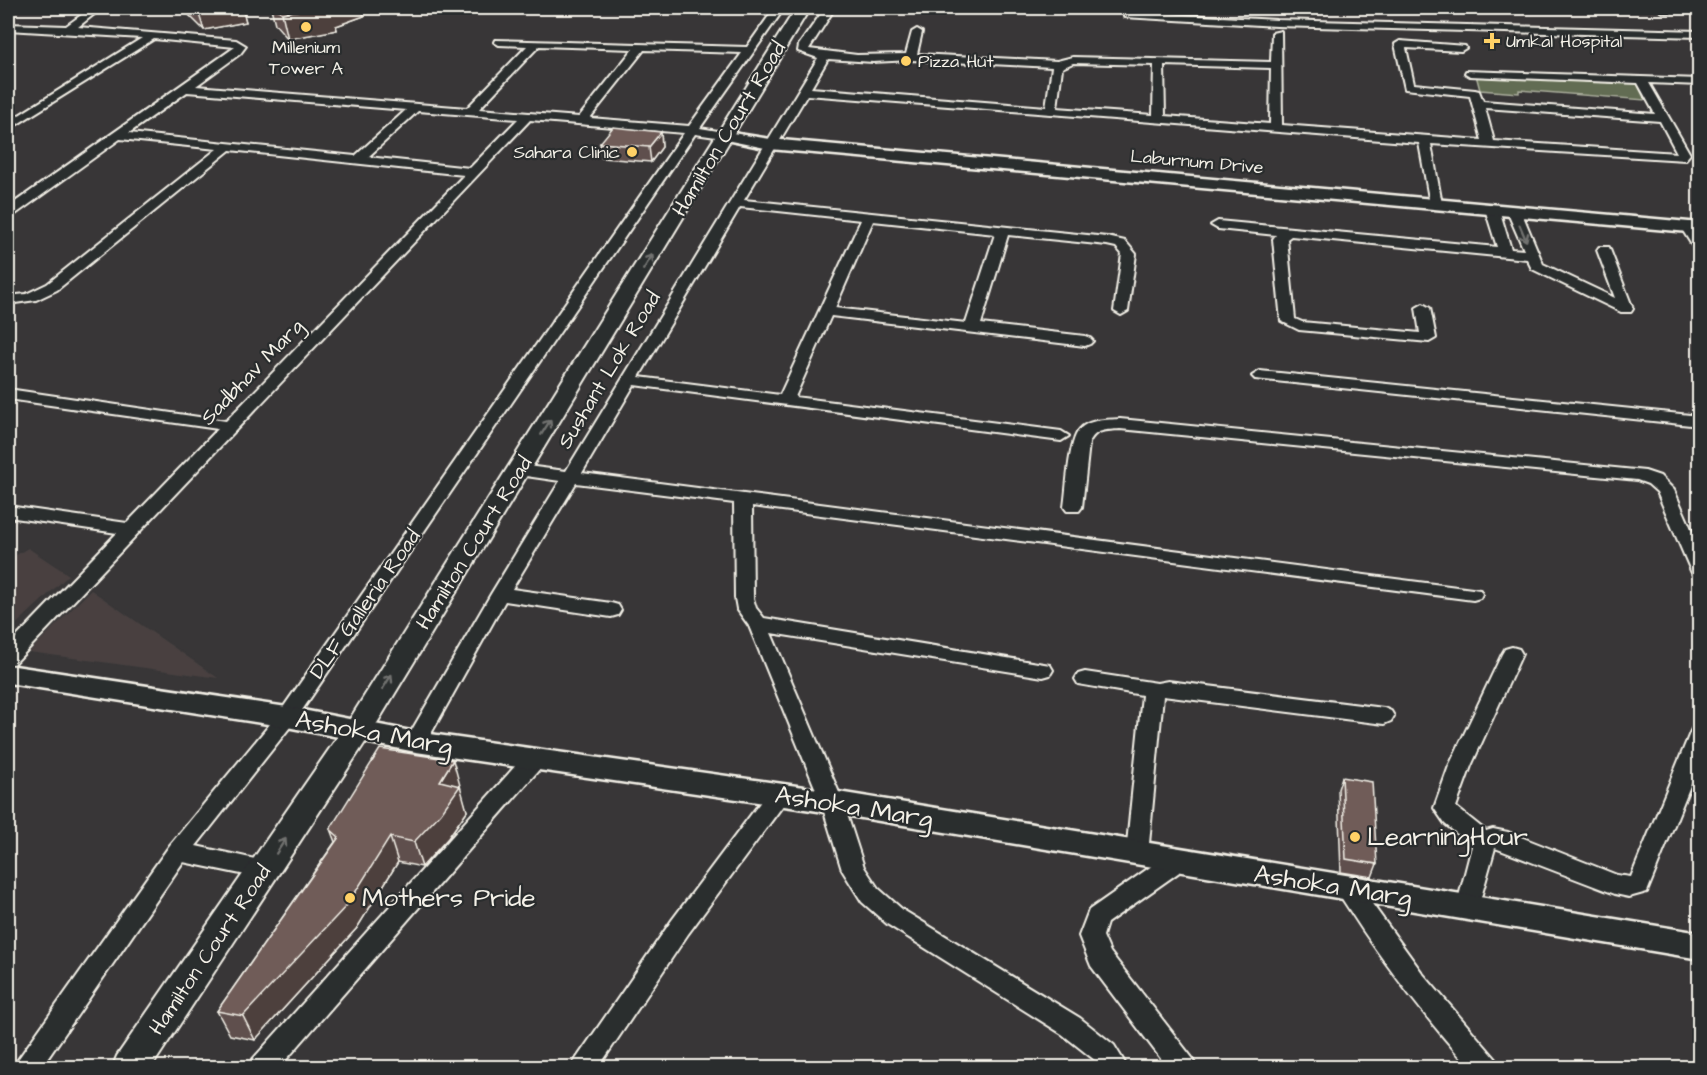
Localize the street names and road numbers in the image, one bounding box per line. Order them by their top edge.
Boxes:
street label: Hamilton Court Road [665,36,793,222]
street label: Laburnum Drive [1129,144,1265,180]
street label: Sushant Lok Road [550,286,668,454]
street label: Sadbhav Marg [194,312,312,433]
street label: Hamilton Court Road [409,451,539,635]
street label: DLF Galleria Road [303,523,428,685]
street label: Ashoka Marg [292,701,456,767]
street label: Ashoka Marg [772,777,935,839]
street label: Ashoka Marg [1251,856,1414,918]
street label: Hamilton Court Road [142,859,278,1041]

